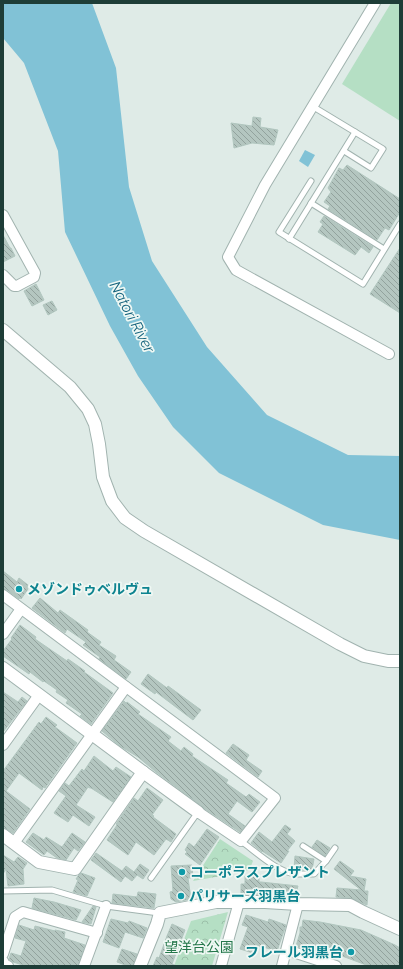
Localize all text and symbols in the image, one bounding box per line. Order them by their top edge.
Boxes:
water label: Natori River [106,278,159,356]
place label: メゾンドゥベルヴュ [27,581,153,597]
marker: メゾンドゥベルヴュ [14,584,24,594]
place label: コーポラスプレザント [190,864,330,880]
marker: コーポラスプレザント [177,867,187,877]
place label: パリサーズ羽黒台 [189,888,300,904]
marker: パリサーズ羽黒台 [176,891,186,901]
park label: 望洋台公園 [164,939,234,955]
place label: フレール羽黒台 [245,944,343,960]
marker: フレール羽黒台 [346,947,356,957]

